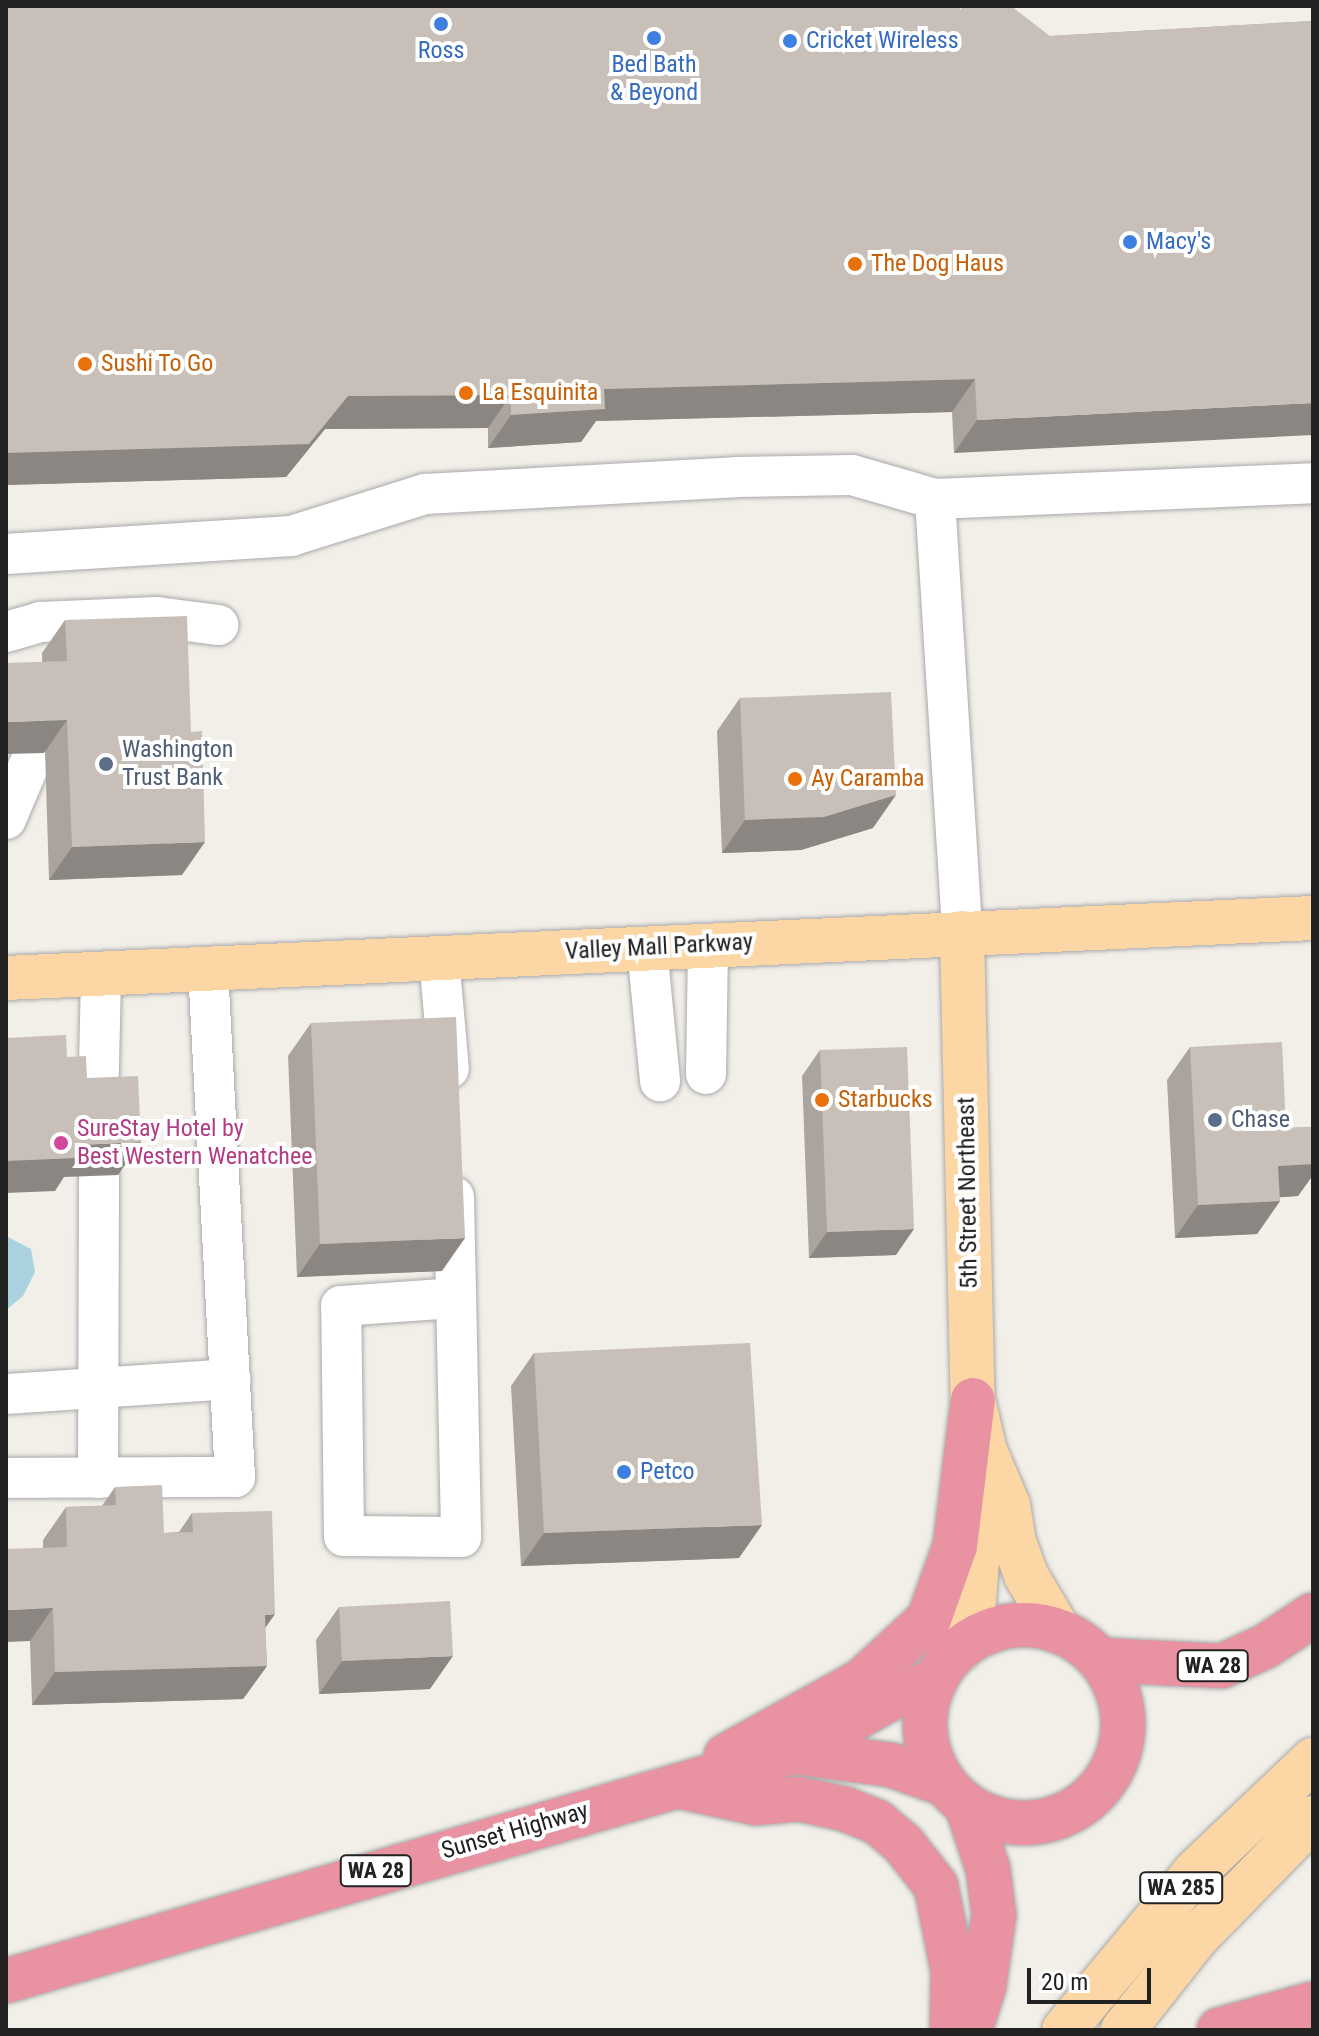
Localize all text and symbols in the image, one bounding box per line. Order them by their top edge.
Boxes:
marker: Ross [432,15,450,33]
place label: Cricket Wireless [806,27,959,55]
marker: Bed Bath & Beyond [645,29,663,47]
marker: Cricket Wireless [781,32,799,50]
place label: Ross [418,37,464,65]
place label: Bed Bath & Beyond [610,51,698,107]
place label: Macy's [1146,228,1211,256]
marker: Macy's [1121,233,1139,251]
place label: The Dog Haus [871,250,1004,278]
marker: The Dog Haus [846,255,864,273]
place label: Sushi To Go [101,350,214,378]
marker: Sushi To Go [76,355,94,373]
place label: La Esquinita [482,379,598,407]
marker: La Esquinita [457,384,475,402]
place label: Washington Trust Bank [122,736,233,792]
marker: Washington Trust Bank [97,755,115,773]
place label: Ay Caramba [811,765,925,793]
marker: Ay Caramba [786,770,804,788]
street label: Valley Mall Parkway [564,928,754,966]
place label: Starbucks [838,1086,933,1114]
marker: Starbucks [813,1091,831,1109]
street label: 5th Street Northeast [952,1097,984,1289]
place label: Chase [1231,1106,1290,1134]
marker: Chase [1206,1111,1224,1129]
place label: SureStay Hotel by Best Western Wenatchee [77,1115,312,1171]
marker: SureStay Hotel by Best Western Wenatchee [52,1134,70,1152]
place label: Petco [640,1458,695,1486]
marker: Petco [615,1463,633,1481]
road number: WA 28 [1175,1648,1251,1684]
street label: Sunset Highway [438,1796,592,1866]
road number: WA 28 [338,1853,414,1889]
road number: WA 285 [1139,1870,1223,1906]
scale bar [1031,1952,1155,2002]
text: 20 m [1041,1968,1088,1996]

